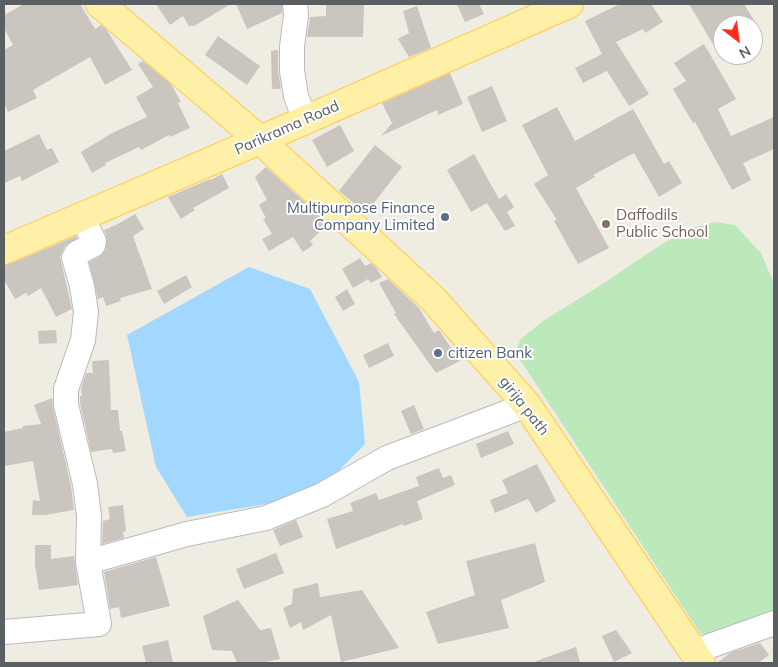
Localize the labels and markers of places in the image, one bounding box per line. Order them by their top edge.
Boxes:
place label: Multipurpose Finance Company Limited [287,199,435,234]
place label: Daffodils Public School [616,206,708,241]
marker: Multipurpose Finance Company Limited [439,211,451,223]
marker: Daffodils Public School [600,218,612,230]
place label: citizen Bank [448,344,532,362]
marker: citizen Bank [432,347,444,359]

